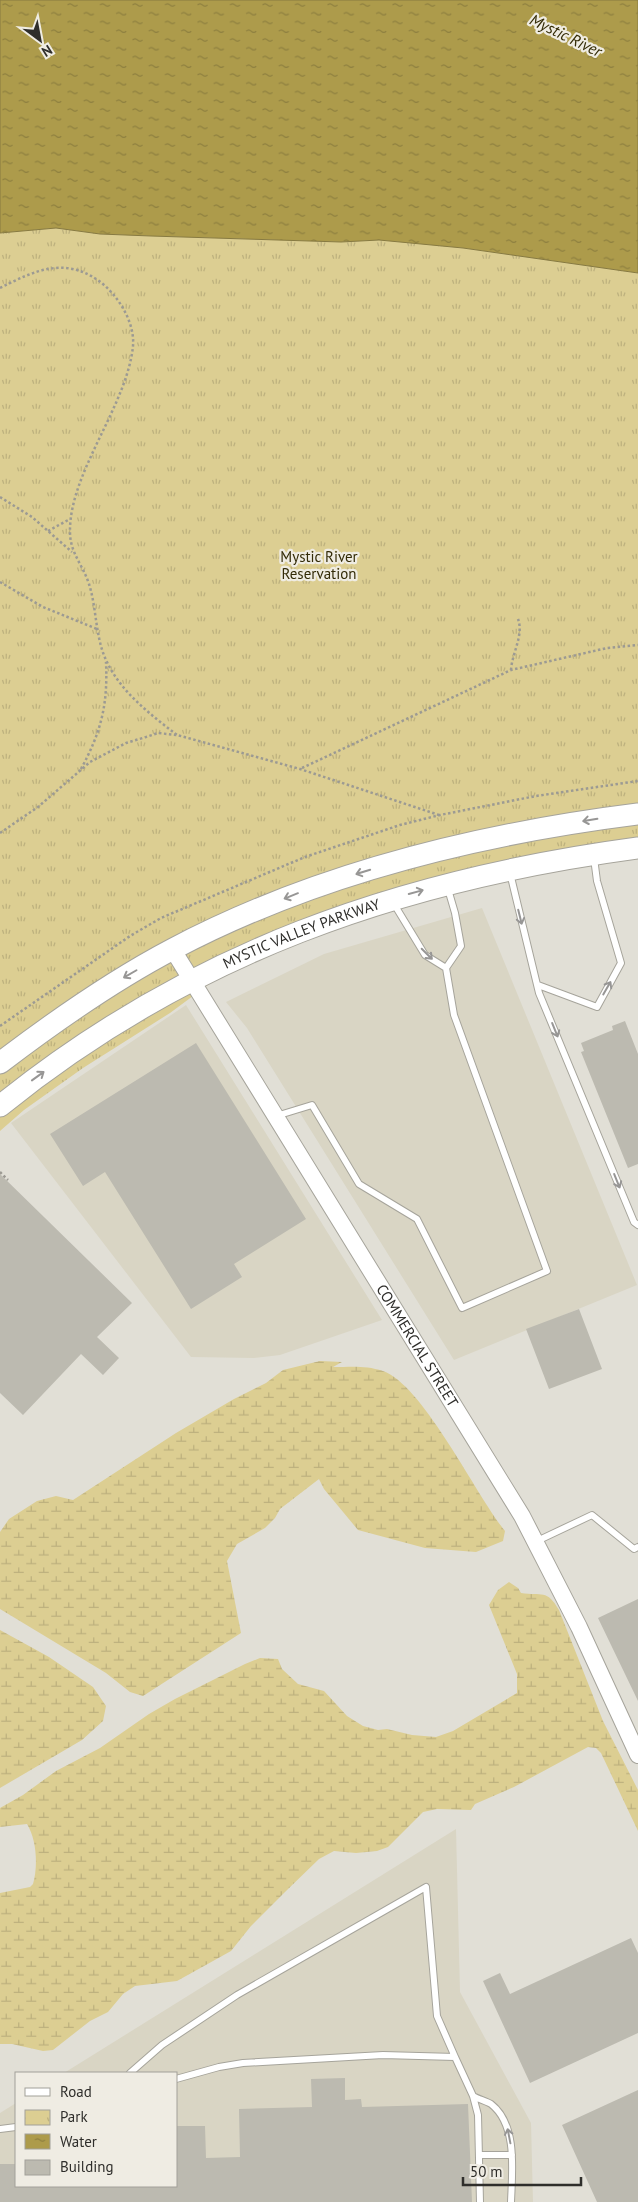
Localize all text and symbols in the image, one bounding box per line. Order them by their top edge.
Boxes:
water label: Mystic River [527,9,607,62]
north arrow [15,15,65,65]
text: N [38,41,56,61]
park label: Mystic River Reservation [280,547,358,583]
one-way arrow [582,816,598,826]
one-way arrow [355,867,371,877]
one-way arrow [407,887,423,896]
one-way arrow [284,892,299,902]
street label: MYSTIC VALLEY PARKWAY [220,894,383,973]
one-way arrow [516,909,525,925]
one-way arrow [421,948,433,960]
one-way arrow [124,970,138,980]
one-way arrow [602,981,612,996]
one-way arrow [551,1022,560,1037]
one-way arrow [31,1071,45,1081]
one-way arrow [613,1172,622,1188]
street label: COMMERCIAL STREET [372,1281,463,1411]
legend [15,2072,178,2187]
text: Road [60,2082,92,2101]
text: Park [60,2107,88,2126]
one-way arrow [504,2129,514,2145]
text: Water [60,2132,97,2151]
scale bar [463,2154,580,2186]
text: Building [60,2157,114,2176]
text: 50 m [470,2162,503,2181]

